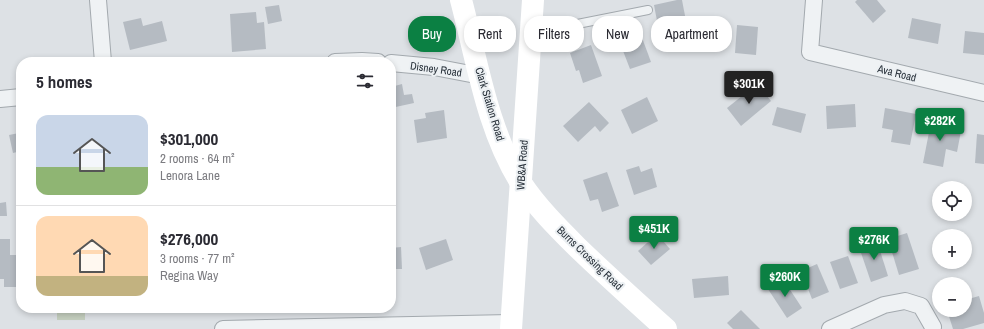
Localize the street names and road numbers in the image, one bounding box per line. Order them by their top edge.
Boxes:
street label: Disney Road [409,58,463,80]
street label: Ava Road [875,61,918,85]
street label: Clark Station Road [472,66,508,142]
street label: WB&A Road [513,140,531,190]
street label: Burns Crossing Road [554,223,626,293]

